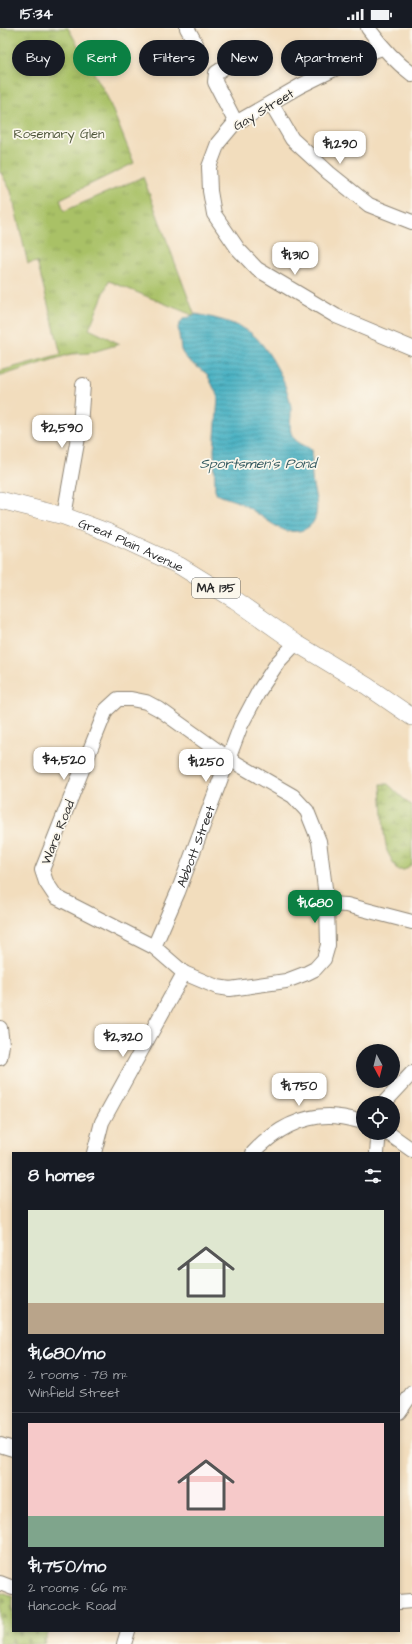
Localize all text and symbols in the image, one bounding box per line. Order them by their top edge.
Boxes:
text: 15:34 [20,4,53,25]
chip: Buy [12,40,65,76]
chip: Rent [73,40,131,76]
chip: Filters [139,40,209,76]
chip: New [217,40,273,76]
chip: Apartment [281,40,377,76]
street label: Gay Street [230,84,298,136]
park label: Rosemary Glen [14,125,105,144]
pin: $1,290 [307,131,373,165]
text: $1,290 [323,135,357,153]
pin: $1,310 [262,242,328,276]
text: $1,310 [281,246,309,264]
pin: $2,590 [29,415,95,449]
text: $2,590 [41,419,83,437]
water label: Sportsmen's Pond [200,454,319,474]
street label: Great Plain Avenue [76,514,186,576]
road number: MA 135 [192,578,240,598]
pin: $4,520 [31,747,97,781]
pin: $1,250 [173,749,239,783]
text: $4,520 [42,751,86,769]
text: $1,250 [188,753,224,771]
street label: Ware Road [37,797,79,867]
street label: Abbott Street [173,802,220,890]
pin: $1,680 [282,890,348,924]
text: $1,680 [297,894,333,912]
pin: $2,320 [90,1024,156,1058]
text: $2,320 [103,1028,143,1046]
north arrow [356,1044,400,1088]
map controls [356,1044,400,1140]
pin: $1,750 [266,1073,332,1107]
text: $1,750 [281,1077,317,1095]
button: locate [356,1096,400,1140]
text: 8 homes [28,1164,95,1188]
icon: filters [362,1165,384,1187]
icon: home [170,1236,242,1308]
text: $1,680/mo [28,1342,106,1366]
text: 2 rooms · 78 m² [28,1366,128,1384]
text: Winfield Street [28,1384,119,1402]
icon: home [170,1449,242,1521]
text: $1,750/mo [28,1555,106,1579]
text: 2 rooms · 66 m² [28,1579,128,1597]
text: Hancock Road [28,1597,116,1615]

